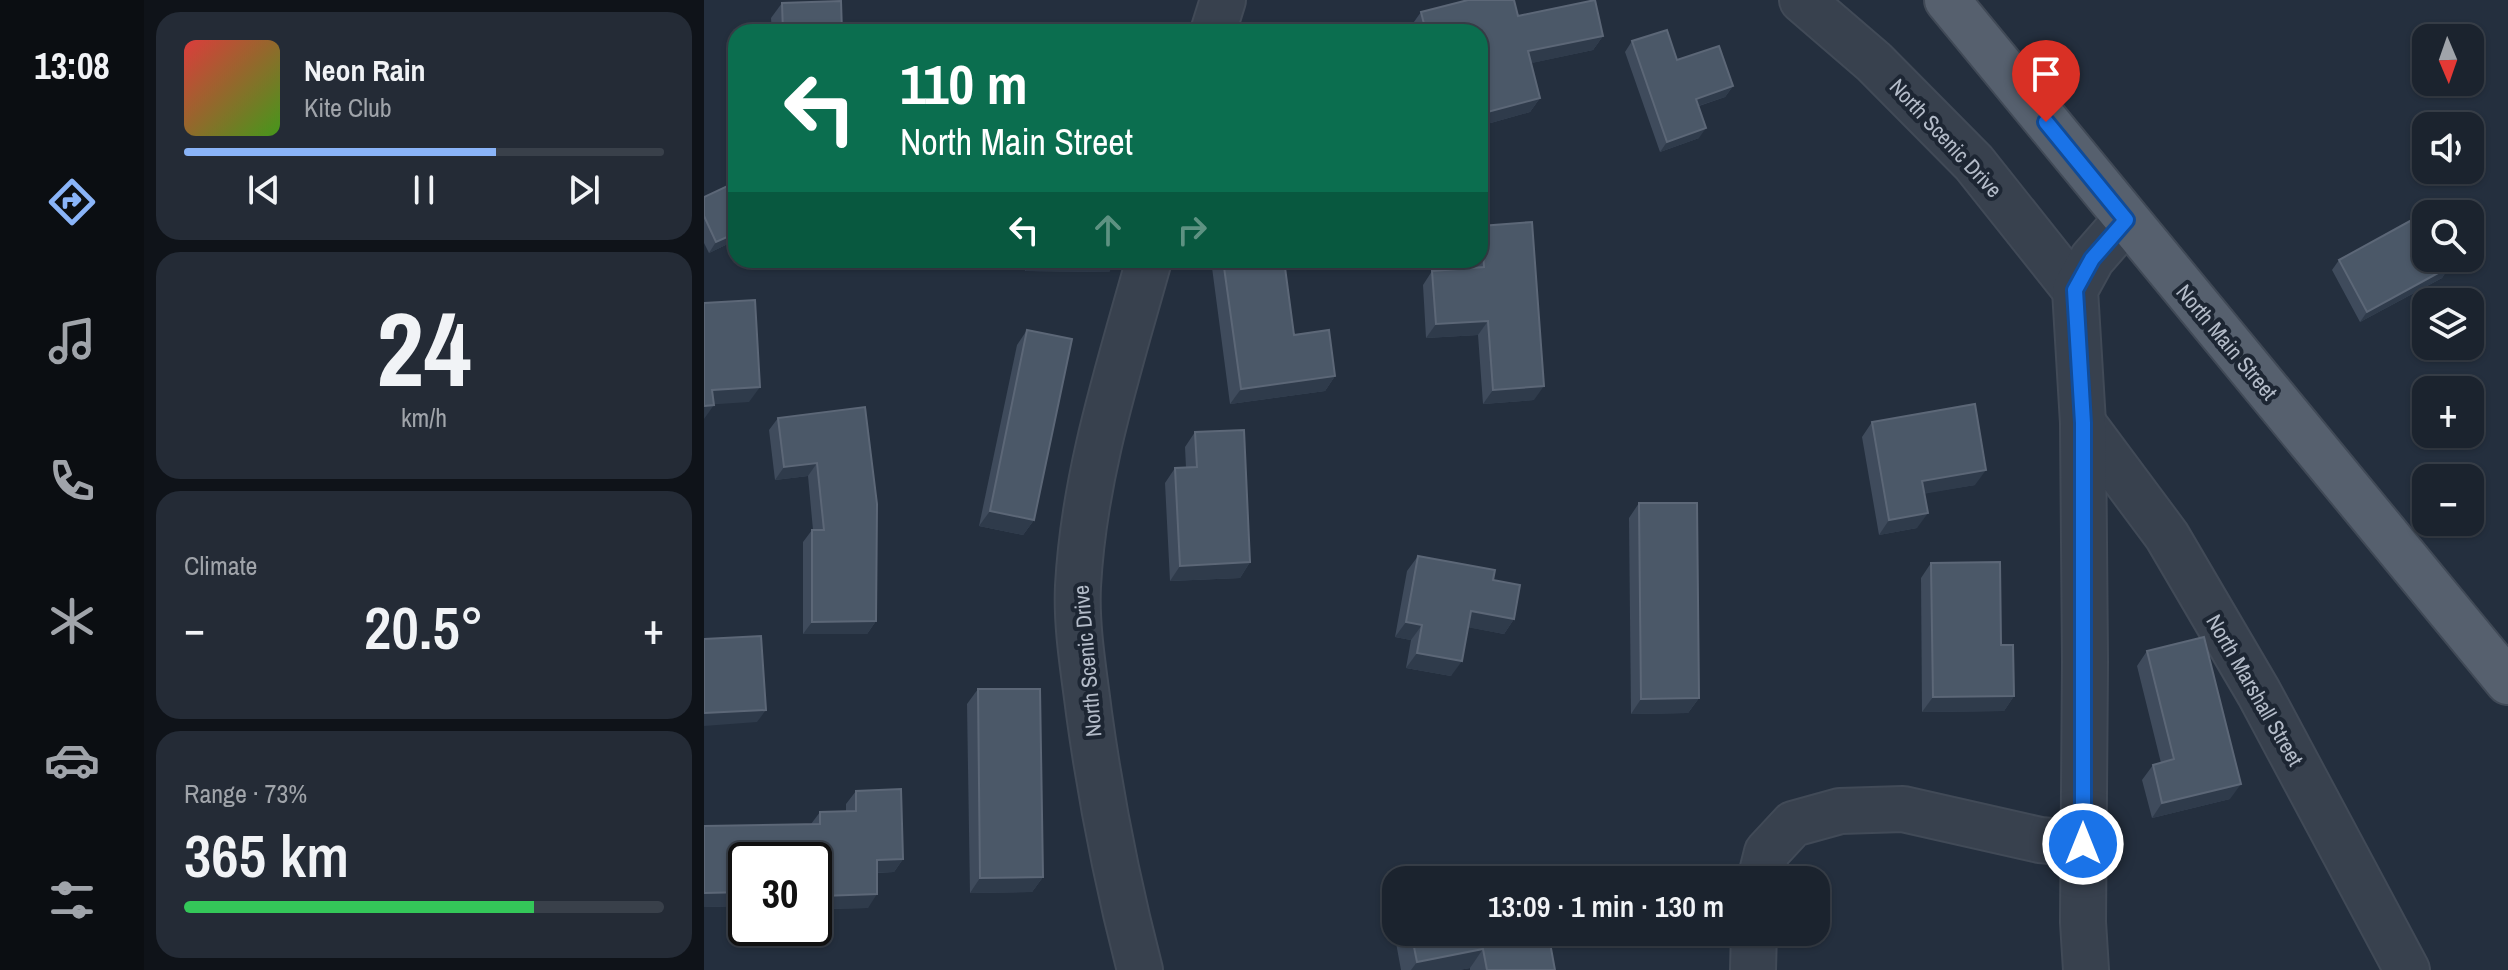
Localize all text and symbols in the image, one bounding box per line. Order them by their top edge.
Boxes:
north arrow [2412,24,2484,96]
map controls [2412,24,2484,536]
pin [2012,40,2080,122]
text: 13:08 [34,42,110,90]
text: 110 m [900,46,1028,121]
text: Neon Rain [304,50,426,90]
icon: arrive [2024,52,2068,96]
icon: left [768,56,872,160]
street label: North Scenic Drive [1883,72,2009,204]
text: Kite Club [304,90,392,125]
button: sound [2412,112,2484,184]
text: North Main Street [900,118,1133,166]
icon: previous [242,168,286,212]
icon: pause [402,168,446,212]
icon: next [562,168,606,212]
icon: directions [44,174,100,230]
button: search [2412,200,2484,272]
icon: left [1002,208,1046,252]
icon: ahead [1086,208,1130,252]
icon: right [1170,208,1214,252]
text: 24 [377,278,471,418]
street label: North Main Street [2170,278,2284,406]
button: layers [2412,288,2484,360]
icon: music [44,313,100,369]
button: + [2412,376,2484,448]
text: km/h [401,400,447,435]
icon: phone [44,453,100,509]
button: − [2412,464,2484,536]
text: Climate [184,548,257,583]
street label: North Scenic Drive [1065,584,1109,738]
text: 20.5° [364,587,484,668]
icon: climate [44,593,100,649]
text: − [184,598,205,658]
text: + [643,598,664,658]
street label: North Marshall Street [2199,609,2311,771]
icon: car [44,732,100,788]
text: Range · 73% [184,776,307,811]
position arrow [2041,802,2125,886]
text: 365 km [184,815,349,896]
speed limit sign: 30 [728,842,832,946]
icon: filters [44,872,100,928]
text: 13:09 · 1 min · 130 m [1488,886,1724,926]

